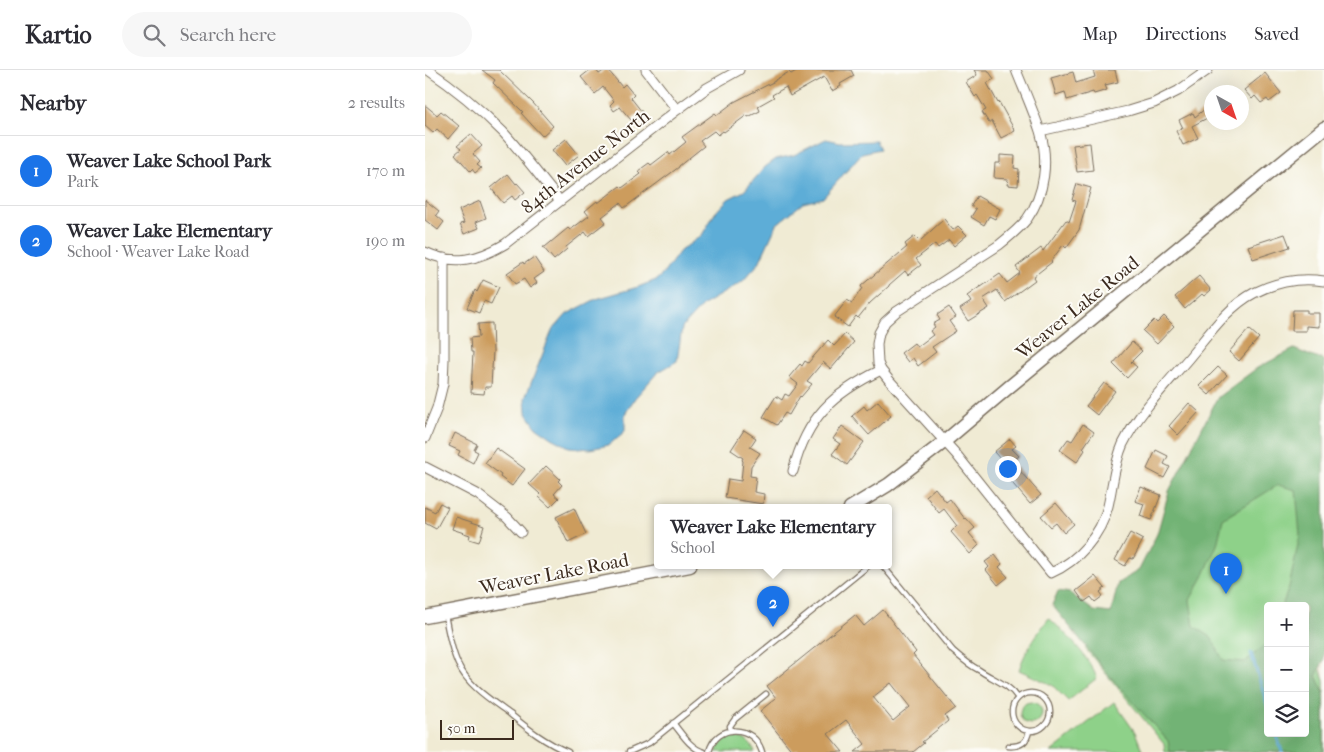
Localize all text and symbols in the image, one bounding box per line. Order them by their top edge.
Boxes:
search box [122,12,472,57]
text: Kartio [25,21,92,49]
icon: search [140,21,168,49]
text: Search here [180,24,276,46]
text: Map [1083,24,1117,45]
text: Directions [1145,24,1226,45]
text: Saved [1254,24,1299,45]
north arrow [1204,85,1249,130]
text: Nearby [20,91,86,115]
text: 2 results [348,93,405,112]
street label: 84th Avenue North [517,105,654,219]
text: Weaver Lake School Park [67,150,271,172]
text: 1 [33,161,39,180]
text: 170 m [366,161,405,180]
text: Park [67,172,99,191]
text: Weaver Lake Elementary [67,220,272,242]
text: 2 [32,231,40,250]
text: 190 m [365,231,405,250]
text: School · Weaver Lake Road [67,242,249,261]
street label: Weaver Lake Road [1011,251,1144,365]
your location [995,456,1021,482]
popup [654,504,892,569]
text: Weaver Lake Elementary [670,516,876,538]
text: School [670,538,715,557]
street label: Weaver Lake Road [477,549,631,599]
pin: 1 [1210,553,1242,594]
pin: 2 [757,586,789,627]
map controls [1264,602,1309,737]
button: + [1264,602,1309,647]
button: − [1264,647,1309,692]
button: layers [1264,692,1309,737]
scale bar [440,717,514,740]
text: 50 m [447,720,475,737]

